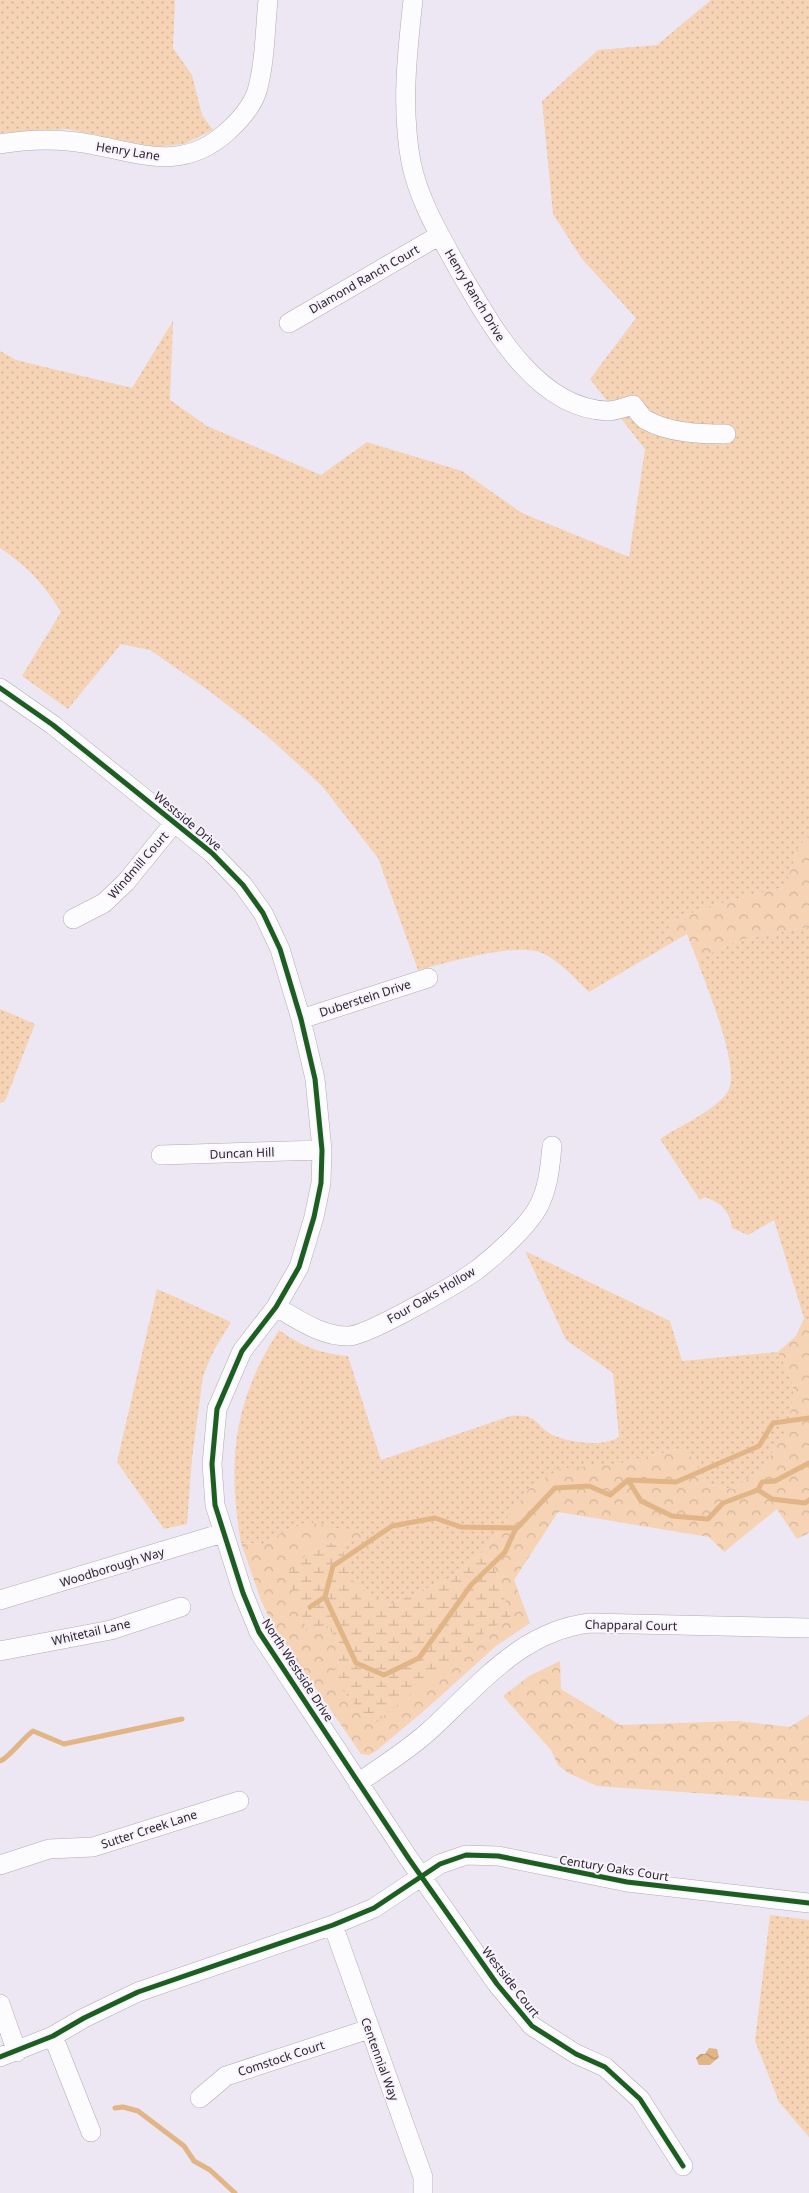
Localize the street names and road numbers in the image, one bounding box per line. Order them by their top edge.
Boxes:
street label: Henry Lane [95,138,161,164]
street label: Diamond Ranch Court [306,240,423,317]
street label: Henry Ranch Drive [441,246,509,345]
street label: Westside Drive [151,788,226,855]
street label: Windmill Court [104,827,172,902]
street label: Duberstein Drive [317,975,413,1021]
street label: Duncan Hill [209,1143,275,1163]
street label: Four Oaks Hollow [384,1263,479,1327]
street label: Woodborough Way [58,1543,167,1591]
street label: Whitetail Lane [50,1615,132,1649]
street label: North Westside Drive [258,1615,338,1725]
street label: Chapparal Court [585,1616,678,1634]
street label: Sutter Creek Lane [99,1805,199,1853]
street label: Century Oaks Court [558,1851,671,1885]
street label: Westside Court [478,1943,544,2021]
street label: Centennial Way [357,2015,403,2104]
street label: Comstock Court [235,2036,327,2080]

